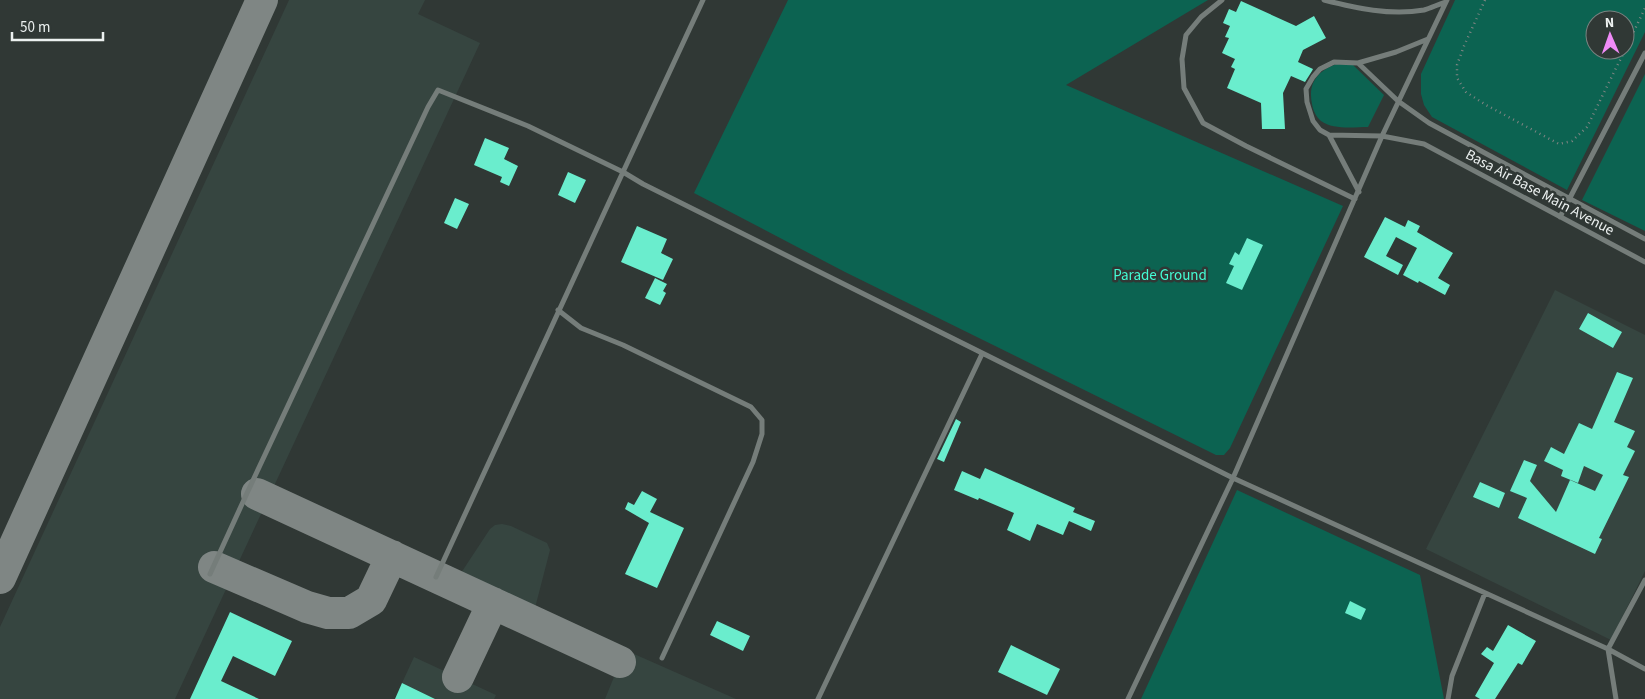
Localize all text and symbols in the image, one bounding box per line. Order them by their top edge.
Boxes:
scale bar [12,10,104,42]
north arrow [1585,10,1635,60]
text: N [1605,13,1615,33]
text: 50 m [20,17,50,38]
street label: Basa Air Base Main Avenue [1462,144,1618,241]
park label: Parade Ground [1113,265,1207,286]

